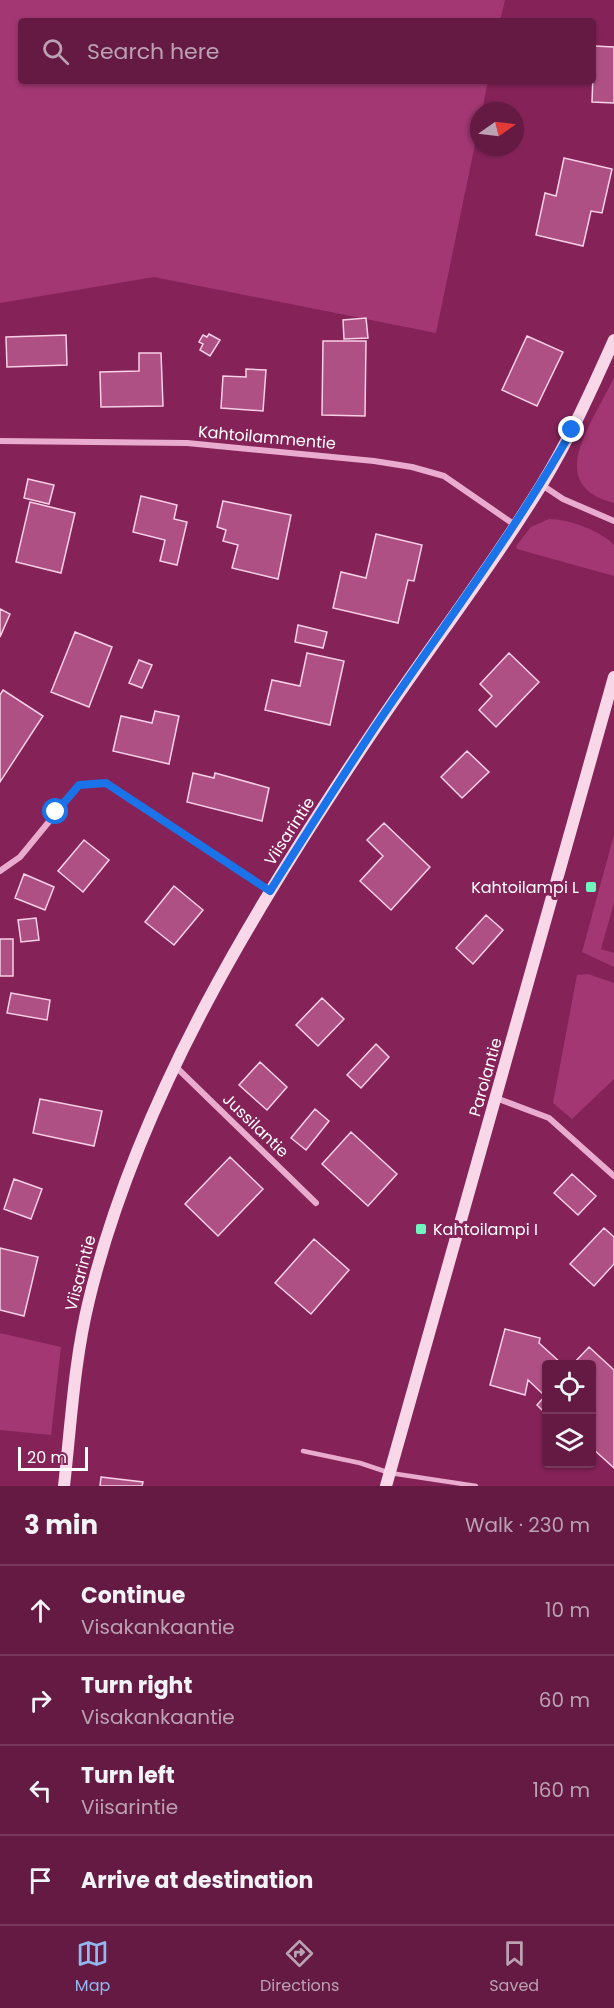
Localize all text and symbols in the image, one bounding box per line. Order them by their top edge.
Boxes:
search box [18,18,596,84]
icon: search [39,35,72,68]
text: Search here [87,36,220,67]
north arrow [470,102,524,156]
route end [558,416,584,442]
street label: Kahtoilammentie [197,420,337,455]
street label: Viisarintie [259,792,320,870]
route start [42,798,68,824]
place label: Kahtoilampi L [471,876,579,899]
marker: Kahtoilampi L [584,880,598,894]
street label: Parolantie [463,1035,508,1119]
street label: Jussilantie [217,1088,294,1163]
place label: Kahtoilampi I [433,1218,538,1241]
marker: Kahtoilampi I [414,1222,428,1236]
street label: Viisarintie [59,1233,102,1314]
map controls [542,1360,596,1468]
button: locate [542,1360,596,1414]
button: layers [542,1414,596,1468]
scale bar [18,1444,88,1472]
text: 20 m [27,1446,67,1469]
text: 3 min [24,1507,98,1543]
text: Walk · 230 m [465,1511,590,1539]
text: Continue [81,1580,185,1611]
icon: ahead [24,1594,57,1627]
text: 10 m [545,1596,590,1624]
text: Visakankaantie [81,1613,235,1641]
text: Turn right [81,1670,192,1701]
icon: right [24,1684,57,1717]
text: 60 m [539,1686,590,1714]
text: Visakankaantie [81,1703,235,1731]
text: Turn left [81,1760,175,1791]
icon: left [24,1774,57,1807]
text: 160 m [532,1776,590,1804]
text: Viisarintie [81,1793,178,1821]
icon: arrive [24,1864,57,1897]
text: Arrive at destination [81,1865,313,1896]
tab: Map [75,1937,110,1998]
tab: Directions [260,1937,339,1998]
tab: Saved [489,1937,539,1998]

